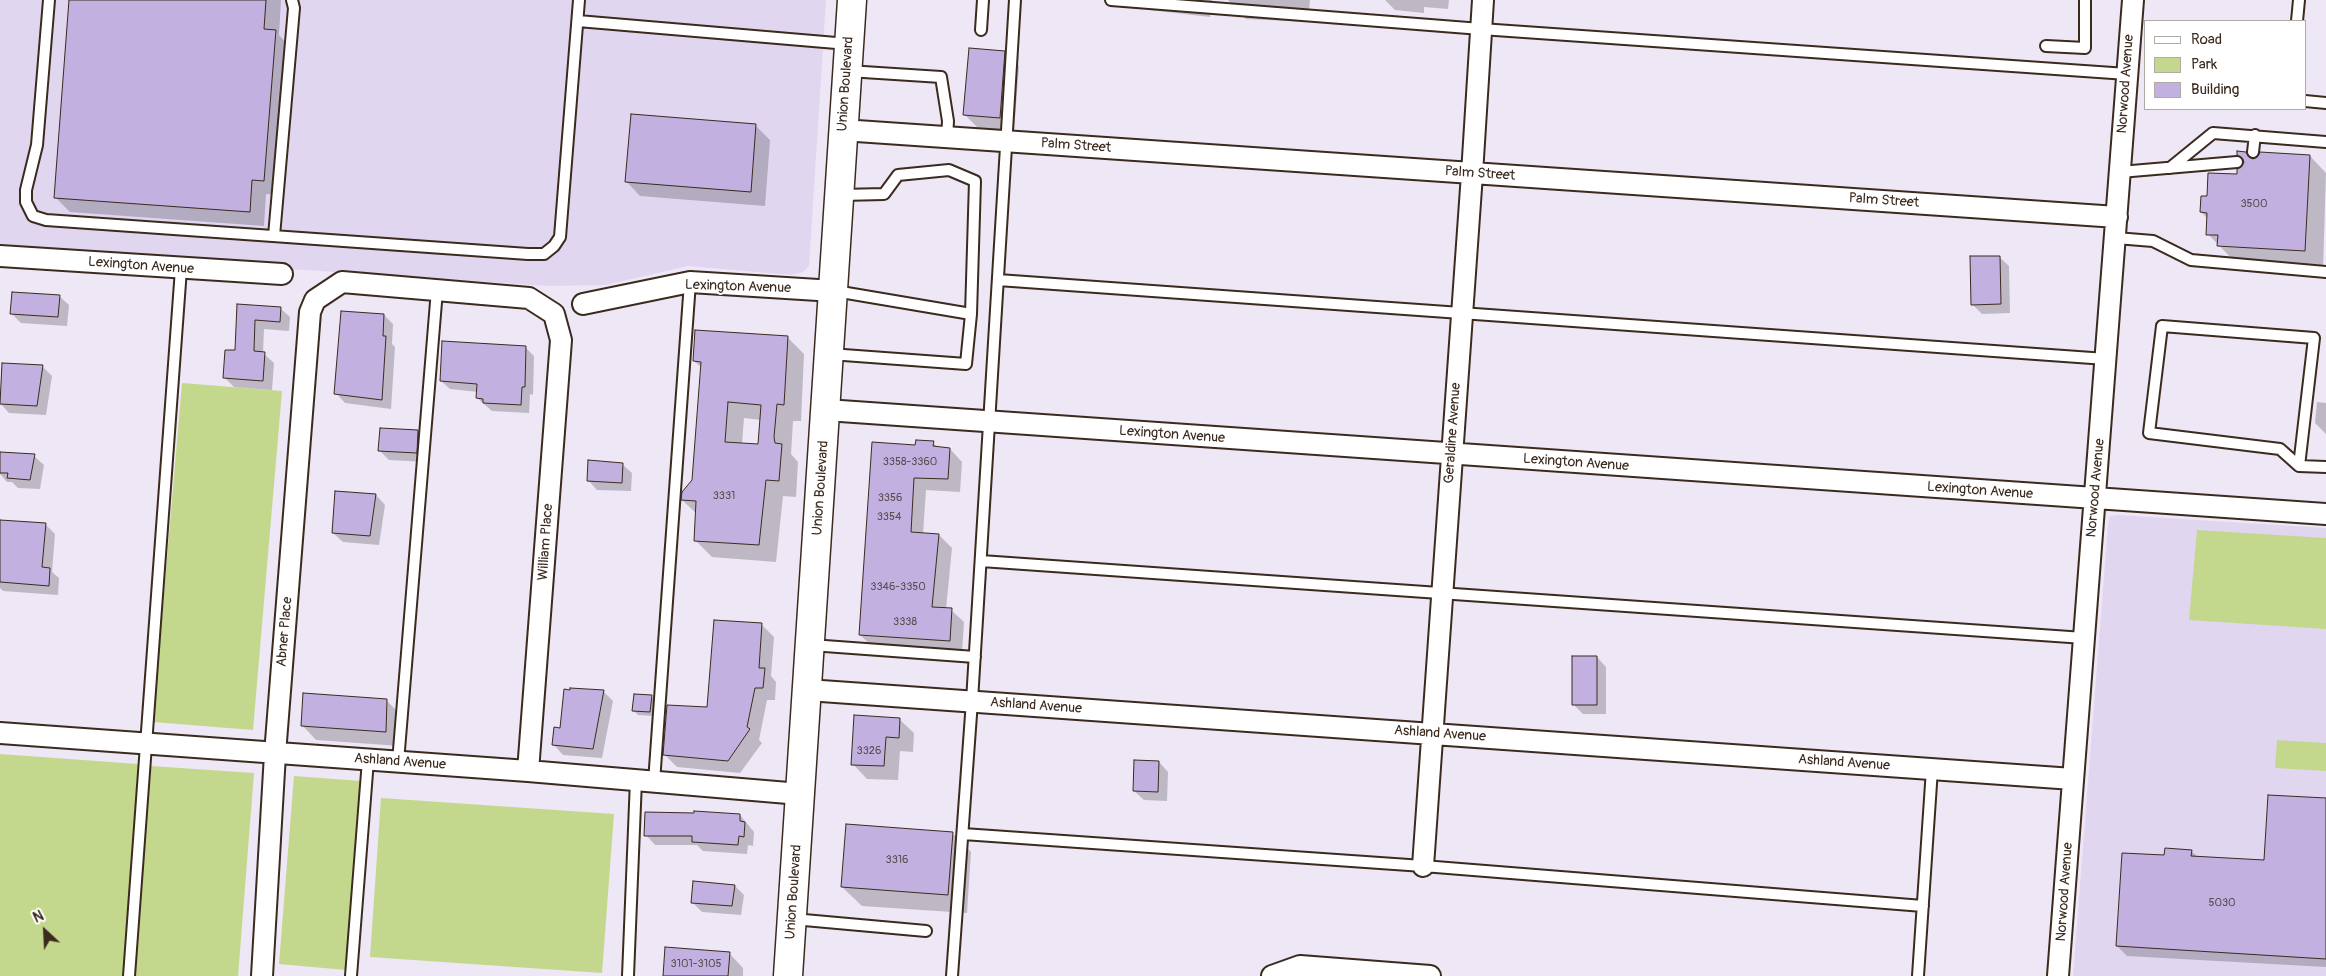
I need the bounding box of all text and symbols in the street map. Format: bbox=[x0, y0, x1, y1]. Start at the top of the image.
legend bbox=[2144, 20, 2306, 110]
text: Road bbox=[2191, 30, 2222, 49]
street label: Norwood Avenue bbox=[2114, 34, 2138, 134]
street label: Union Boulevard bbox=[834, 36, 858, 132]
text: Park bbox=[2191, 55, 2217, 74]
text: Building bbox=[2191, 80, 2239, 99]
street label: Palm Street bbox=[1040, 135, 1112, 157]
street label: Palm Street bbox=[1444, 163, 1516, 185]
street label: Palm Street bbox=[1848, 190, 1920, 212]
house number: 3500 bbox=[2240, 197, 2268, 211]
street label: Lexington Avenue bbox=[87, 254, 195, 278]
street label: Lexington Avenue bbox=[685, 277, 791, 297]
street label: Geraldine Avenue bbox=[1441, 382, 1465, 484]
street label: Lexington Avenue bbox=[1118, 423, 1226, 447]
street label: Norwood Avenue bbox=[2083, 438, 2109, 538]
street label: Union Boulevard bbox=[809, 440, 833, 536]
street label: Lexington Avenue bbox=[1522, 451, 1630, 475]
house number: 3358-3360 bbox=[883, 455, 937, 469]
street label: Lexington Avenue bbox=[1926, 479, 2034, 503]
house number: 3331 bbox=[713, 489, 735, 503]
house number: 3356 bbox=[878, 491, 902, 505]
street label: William Place bbox=[535, 503, 557, 581]
house number: 3354 bbox=[877, 510, 901, 524]
house number: 3346-3350 bbox=[870, 580, 926, 594]
street label: Abner Place bbox=[274, 596, 296, 668]
house number: 3338 bbox=[893, 615, 917, 629]
street label: Ashland Avenue bbox=[989, 694, 1083, 718]
street label: Ashland Avenue bbox=[1393, 722, 1487, 746]
house number: 3326 bbox=[857, 744, 881, 758]
street label: Ashland Avenue bbox=[353, 750, 447, 774]
street label: Ashland Avenue bbox=[1797, 751, 1891, 775]
street label: Norwood Avenue bbox=[2053, 842, 2077, 942]
street label: Union Boulevard bbox=[782, 844, 806, 940]
house number: 3316 bbox=[886, 853, 908, 867]
house number: 5030 bbox=[2208, 896, 2236, 910]
north arrow bbox=[20, 906, 70, 956]
text: N bbox=[31, 907, 46, 927]
house number: 3101-3105 bbox=[671, 957, 721, 971]

